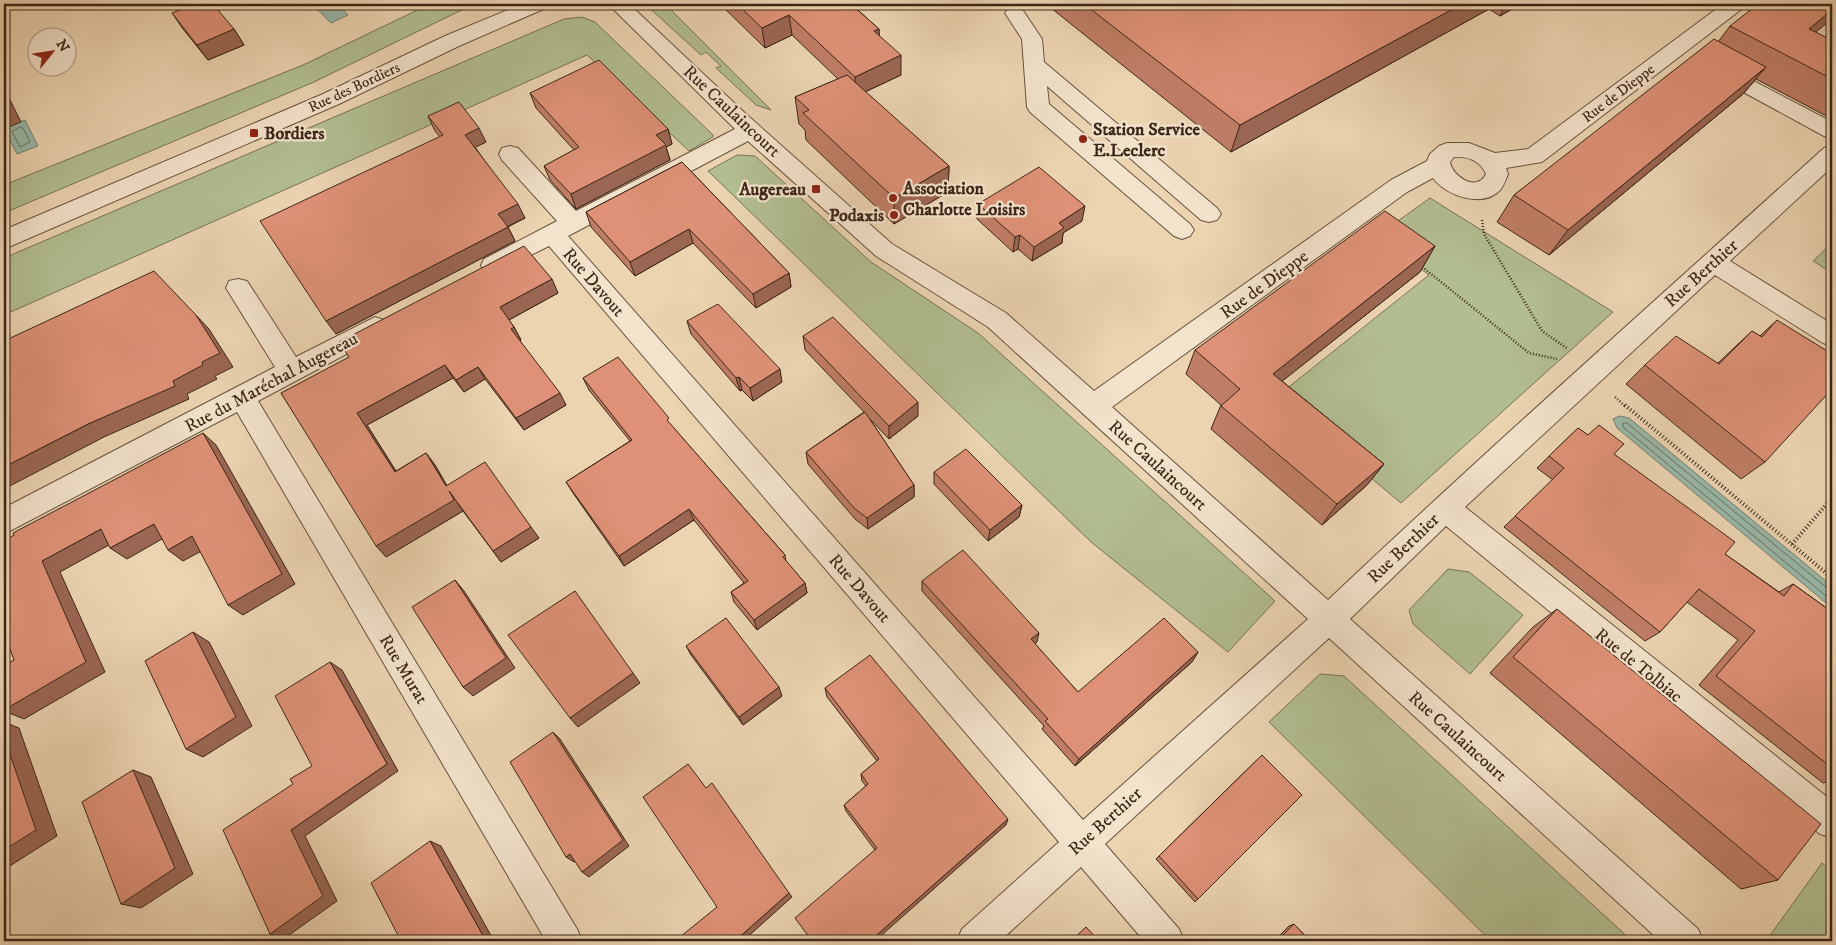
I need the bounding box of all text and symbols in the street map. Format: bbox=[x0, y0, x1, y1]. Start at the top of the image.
north arrow bbox=[28, 28, 78, 78]
text: N bbox=[52, 37, 73, 56]
street label: Rue des Bordiers bbox=[305, 58, 403, 117]
street label: Rue de Dieppe bbox=[1578, 60, 1658, 127]
street label: Rue Caulaincourt bbox=[678, 61, 785, 163]
place label: Station Service E.Leclerc bbox=[1093, 119, 1200, 162]
place label: Bordiers bbox=[264, 123, 325, 145]
marker: Bordiers bbox=[248, 127, 260, 139]
marker: Station Service E.Leclerc bbox=[1077, 133, 1089, 145]
place label: Association Charlotte Loisirs bbox=[902, 178, 1025, 221]
place label: Augereau bbox=[738, 179, 806, 201]
marker: Augereau bbox=[810, 183, 822, 195]
marker: Association Charlotte Loisirs bbox=[887, 192, 899, 204]
place label: Podaxis bbox=[829, 205, 884, 227]
marker: Podaxis bbox=[888, 209, 900, 221]
street label: Rue Berthier bbox=[1660, 235, 1743, 313]
street label: Rue Davout bbox=[557, 244, 629, 322]
street label: Rue de Dieppe bbox=[1216, 246, 1313, 324]
street label: Rue du Maréchal Augereau bbox=[181, 328, 362, 438]
street label: Rue Caulaincourt bbox=[1104, 416, 1211, 516]
street label: Rue Berthier bbox=[1363, 509, 1444, 588]
street label: Rue Davout bbox=[823, 550, 895, 628]
street label: Rue de Tolbiac bbox=[1590, 624, 1687, 708]
street label: Rue Murat bbox=[374, 631, 433, 708]
street label: Rue Caulaincourt bbox=[1404, 687, 1511, 787]
street label: Rue Berthier bbox=[1064, 783, 1147, 861]

